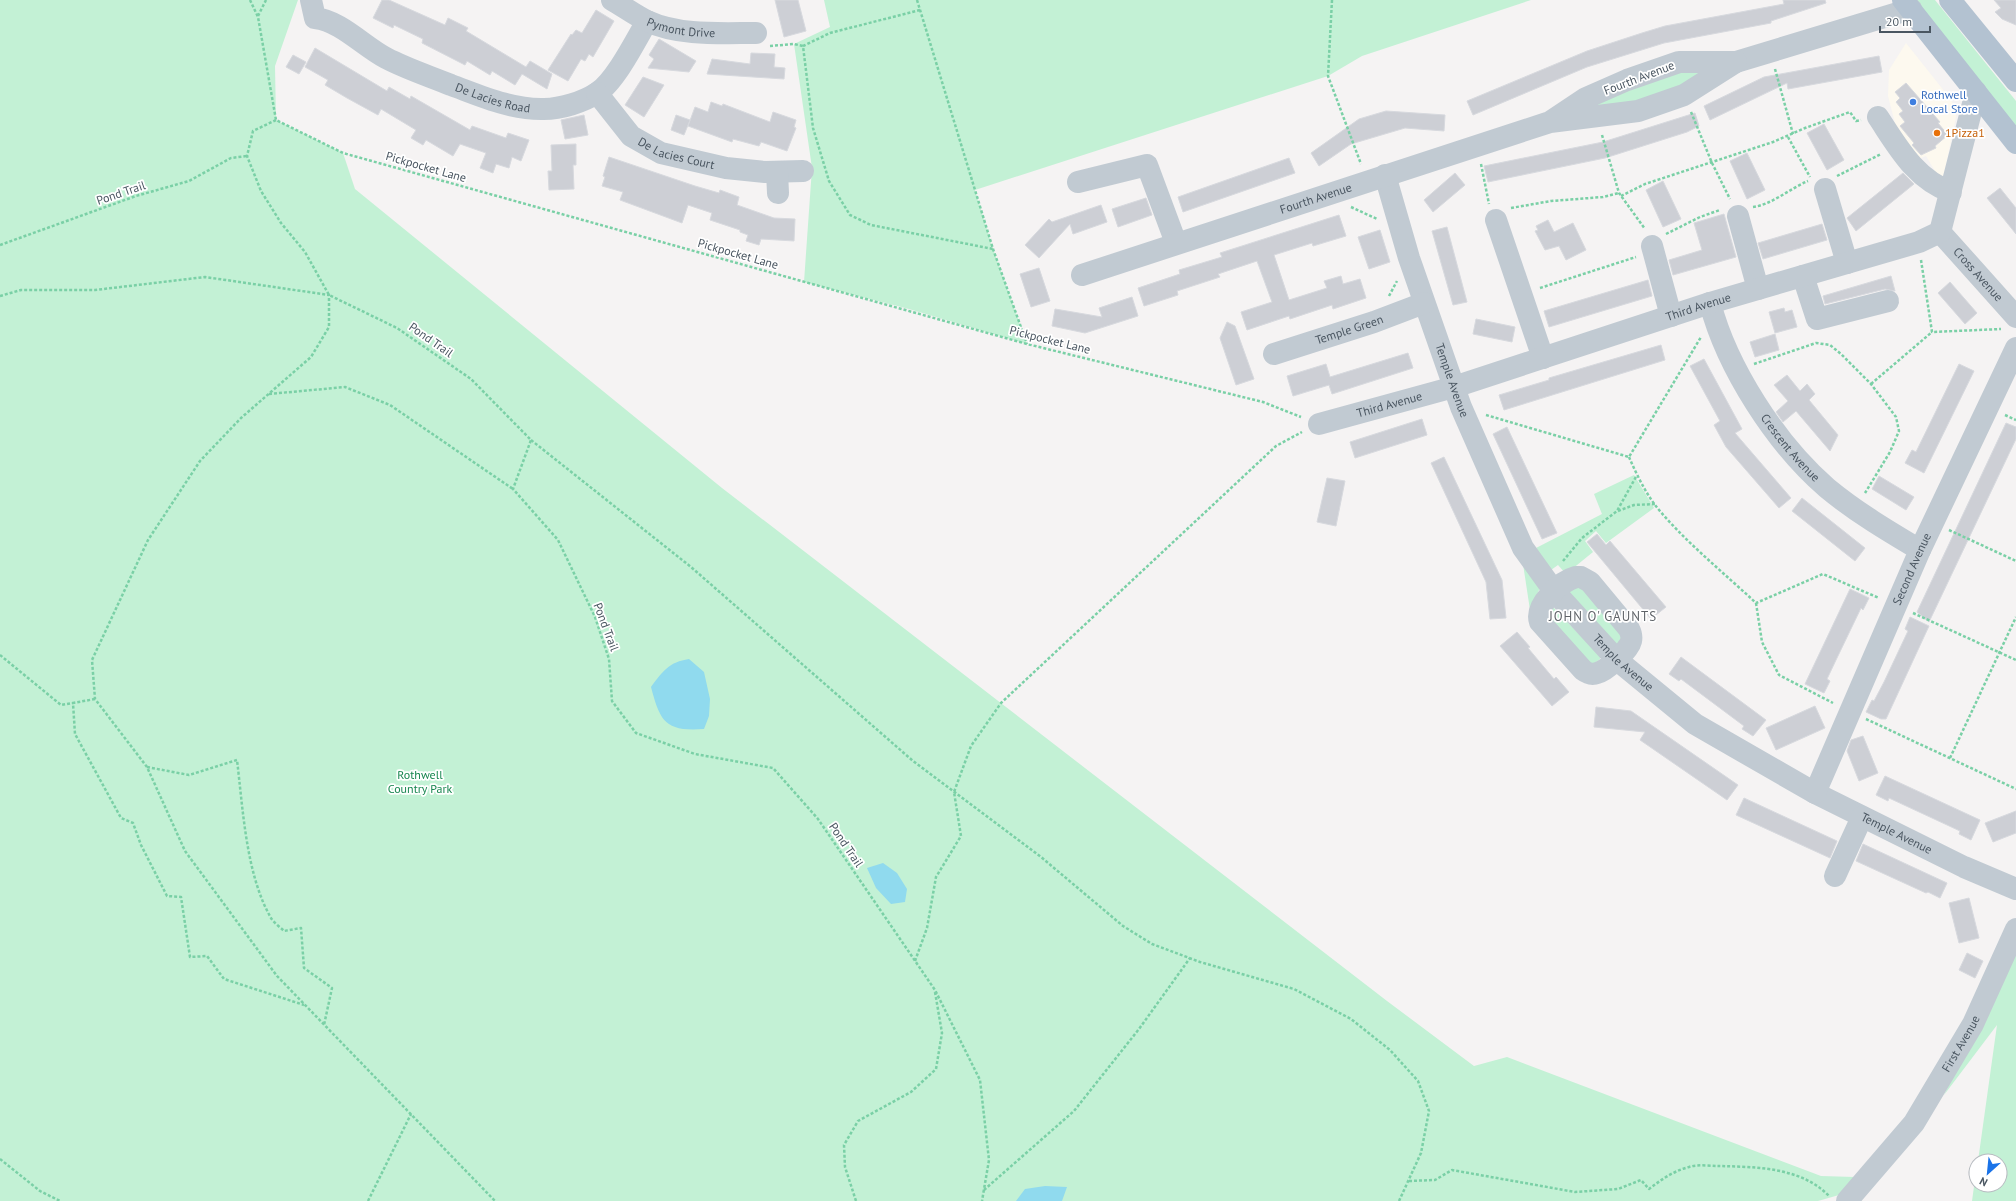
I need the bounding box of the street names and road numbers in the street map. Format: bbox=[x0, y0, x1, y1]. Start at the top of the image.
street label: Pymont Drive bbox=[645, 14, 715, 40]
street label: Fourth Avenue bbox=[1601, 57, 1676, 98]
street label: De Lacies Road bbox=[453, 79, 531, 116]
street label: De Lacies Court bbox=[636, 134, 716, 172]
street label: Pickpocket Lane bbox=[384, 148, 468, 185]
street label: Pond Trail bbox=[94, 177, 148, 208]
street label: Fourth Avenue bbox=[1278, 179, 1353, 217]
street label: Pickpocket Lane bbox=[696, 235, 780, 272]
street label: Cross Avenue bbox=[1950, 244, 2007, 304]
street label: Third Avenue bbox=[1664, 289, 1732, 324]
street label: Temple Green bbox=[1313, 311, 1385, 347]
street label: Pond Trail bbox=[406, 319, 457, 361]
street label: Pickpocket Lane bbox=[1008, 322, 1092, 357]
street label: Temple Avenue bbox=[1432, 341, 1473, 419]
street label: Third Avenue bbox=[1355, 388, 1424, 420]
street label: Crescent Avenue bbox=[1758, 411, 1823, 485]
street label: Second Avenue bbox=[1889, 530, 1934, 607]
street label: Pond Trail bbox=[590, 600, 623, 654]
street label: Temple Avenue bbox=[1590, 631, 1657, 694]
street label: Temple Avenue bbox=[1859, 809, 1935, 857]
street label: Pond Trail bbox=[826, 820, 867, 870]
street label: First Avenue bbox=[1938, 1013, 1983, 1074]

